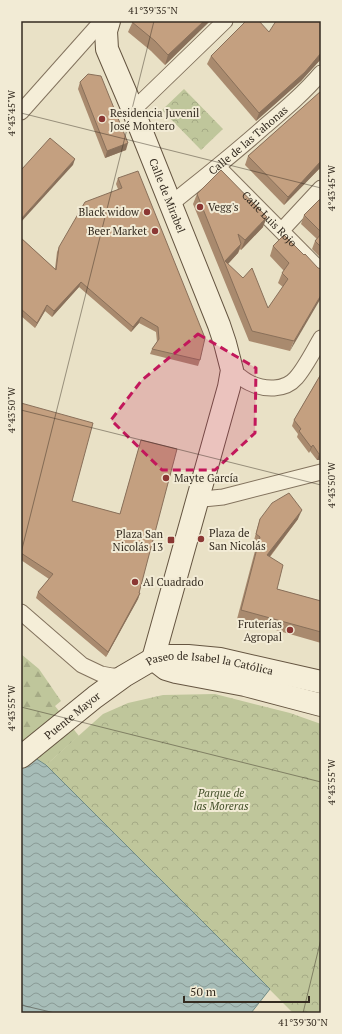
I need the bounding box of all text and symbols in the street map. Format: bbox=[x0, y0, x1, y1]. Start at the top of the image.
text: 41°39'35"N bbox=[128, 4, 178, 17]
text: 4°43'45"W bbox=[5, 89, 18, 136]
street label: Calle de las Tahonas bbox=[206, 102, 291, 178]
place label: Residencia Juvenil José Montero bbox=[110, 106, 199, 133]
marker: Residencia Juvenil José Montero bbox=[97, 114, 107, 124]
street label: Calle de Mirabel bbox=[146, 156, 188, 235]
text: 4°43'45"W bbox=[325, 164, 338, 211]
street label: Calle Luis Rojo bbox=[239, 188, 300, 250]
place label: Vegg's bbox=[208, 200, 239, 214]
marker: Vegg's bbox=[195, 202, 205, 212]
place label: Black widow bbox=[79, 205, 140, 219]
marker: Black widow bbox=[142, 207, 152, 217]
place label: Beer Market bbox=[88, 224, 147, 238]
marker: Beer Market bbox=[150, 226, 160, 236]
text: 4°43'50"W bbox=[5, 386, 18, 433]
text: 4°43'50"W bbox=[325, 461, 338, 508]
place label: Mayte García bbox=[174, 471, 239, 485]
marker: Mayte García bbox=[161, 473, 171, 483]
place label: Plaza de San Nicolás bbox=[209, 526, 266, 553]
place label: Plaza San Nicolás 13 bbox=[113, 527, 163, 554]
marker: Plaza de San Nicolás bbox=[196, 534, 206, 544]
marker: Plaza San Nicolás 13 bbox=[166, 535, 176, 545]
place label: Al Cuadrado bbox=[143, 575, 204, 589]
marker: Al Cuadrado bbox=[130, 577, 140, 587]
place label: Fruterías Agropal bbox=[238, 617, 282, 644]
marker: Fruterías Agropal bbox=[285, 625, 295, 635]
street label: Paseo de Isabel la Católica bbox=[143, 649, 275, 678]
text: 4°43'55"W bbox=[5, 684, 18, 731]
street label: Puente Mayor bbox=[41, 688, 104, 742]
text: 4°43'55"W bbox=[325, 758, 338, 805]
park label: Parque de las Moreras bbox=[193, 786, 249, 813]
scale bar bbox=[184, 978, 309, 1004]
text: 50 m bbox=[190, 984, 217, 999]
text: 41°39'30"N bbox=[278, 1016, 328, 1029]

